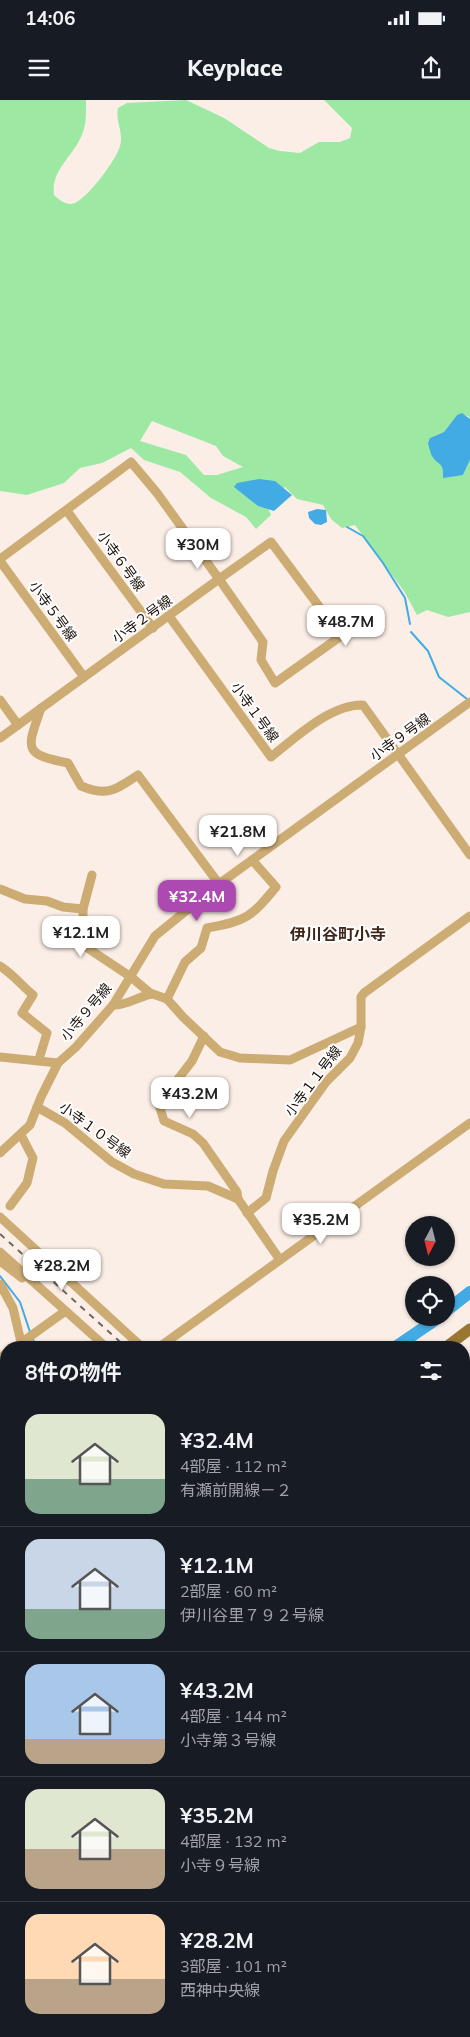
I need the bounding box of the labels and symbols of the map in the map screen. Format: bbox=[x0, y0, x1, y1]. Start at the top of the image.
street label: 小寺６号線 bbox=[93, 527, 149, 595]
pin: ¥30M bbox=[168, 528, 228, 570]
street label: 小寺５号線 bbox=[25, 577, 81, 645]
street label: 小寺２号線 bbox=[108, 591, 176, 647]
pin: ¥48.7M bbox=[305, 604, 387, 647]
street label: 小寺１号線 bbox=[227, 678, 283, 746]
street label: 小寺９号線 bbox=[366, 709, 434, 765]
pin: ¥21.8M bbox=[197, 814, 279, 857]
pin: ¥32.4M bbox=[156, 880, 238, 922]
pin: ¥12.1M bbox=[40, 916, 122, 958]
district label: 伊川谷町小寺 bbox=[289, 924, 386, 944]
street label: 小寺９号線 bbox=[57, 979, 115, 1045]
street label: 小寺１１号線 bbox=[281, 1042, 345, 1120]
pin: ¥43.2M bbox=[149, 1076, 231, 1119]
street label: 小寺１０号線 bbox=[56, 1098, 134, 1162]
pin: ¥35.2M bbox=[280, 1202, 362, 1245]
north arrow bbox=[405, 1216, 455, 1266]
pin: ¥28.2M bbox=[21, 1248, 103, 1291]

